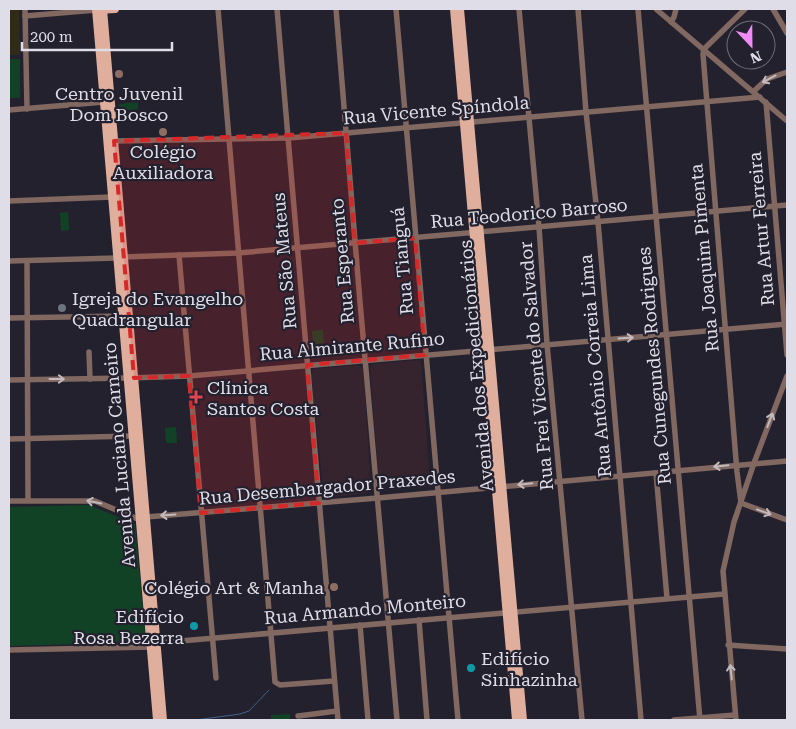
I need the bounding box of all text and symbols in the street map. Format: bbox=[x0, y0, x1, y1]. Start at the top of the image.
scale bar bbox=[22, 20, 172, 52]
north arrow bbox=[726, 20, 776, 70]
text: 200 m bbox=[30, 28, 73, 46]
text: N bbox=[748, 48, 764, 67]
marker: Centro Juvenil Dom Bosco bbox=[113, 68, 125, 80]
one-way arrow bbox=[762, 75, 777, 84]
place label: Centro Juvenil Dom Bosco bbox=[55, 83, 183, 125]
street label: Rua Vicente Spíndola bbox=[342, 91, 530, 129]
marker: Colégio Auxiliadora bbox=[157, 126, 169, 138]
place label: Colégio Auxiliadora bbox=[113, 141, 213, 183]
street label: Rua Artur Ferreira bbox=[744, 151, 778, 307]
street label: Rua Joaquim Pimenta bbox=[685, 163, 723, 353]
street label: Rua São Mateus bbox=[268, 192, 300, 330]
street label: Rua Teodorico Barroso bbox=[430, 194, 628, 232]
street label: Rua Esperanto bbox=[326, 197, 358, 325]
street label: Rua Tianguá bbox=[387, 206, 417, 316]
street label: Avenida dos Expedicionários bbox=[455, 239, 497, 493]
street label: Rua Frei Vicente do Salvador bbox=[515, 241, 557, 491]
street label: Rua Cunegundes Rodrigues bbox=[633, 246, 675, 486]
street label: Rua Antônio Correia Lima bbox=[575, 253, 615, 479]
place label: Igreja do Evangelho Quadrangular bbox=[72, 288, 243, 330]
marker: Igreja do Evangelho Quadrangular bbox=[56, 302, 68, 314]
street label: Rua Almirante Rufino bbox=[258, 327, 446, 365]
one-way arrow bbox=[618, 333, 634, 343]
street label: Avenida Luciano Carneiro bbox=[99, 342, 139, 568]
one-way arrow bbox=[49, 374, 65, 384]
place label: Clínica Santos Costa bbox=[207, 377, 320, 419]
marker: Clínica Santos Costa bbox=[189, 390, 203, 404]
one-way arrow bbox=[767, 412, 776, 427]
one-way arrow bbox=[714, 461, 730, 471]
street label: Rua Desembargador Praxedes bbox=[198, 465, 456, 509]
one-way arrow bbox=[517, 479, 533, 489]
one-way arrow bbox=[87, 496, 103, 506]
one-way arrow bbox=[756, 508, 771, 517]
one-way arrow bbox=[160, 511, 176, 520]
place label: Colégio Art & Manha bbox=[144, 577, 324, 598]
marker: Colégio Art & Manha bbox=[328, 581, 340, 593]
street label: Rua Armando Monteiro bbox=[263, 590, 467, 628]
place label: Edifício Rosa Bezerra bbox=[73, 606, 184, 648]
marker: Edifício Rosa Bezerra bbox=[188, 620, 200, 632]
place label: Edifício Sinhazinha bbox=[481, 648, 578, 690]
marker: Edifício Sinhazinha bbox=[465, 662, 477, 674]
one-way arrow bbox=[726, 664, 736, 680]

